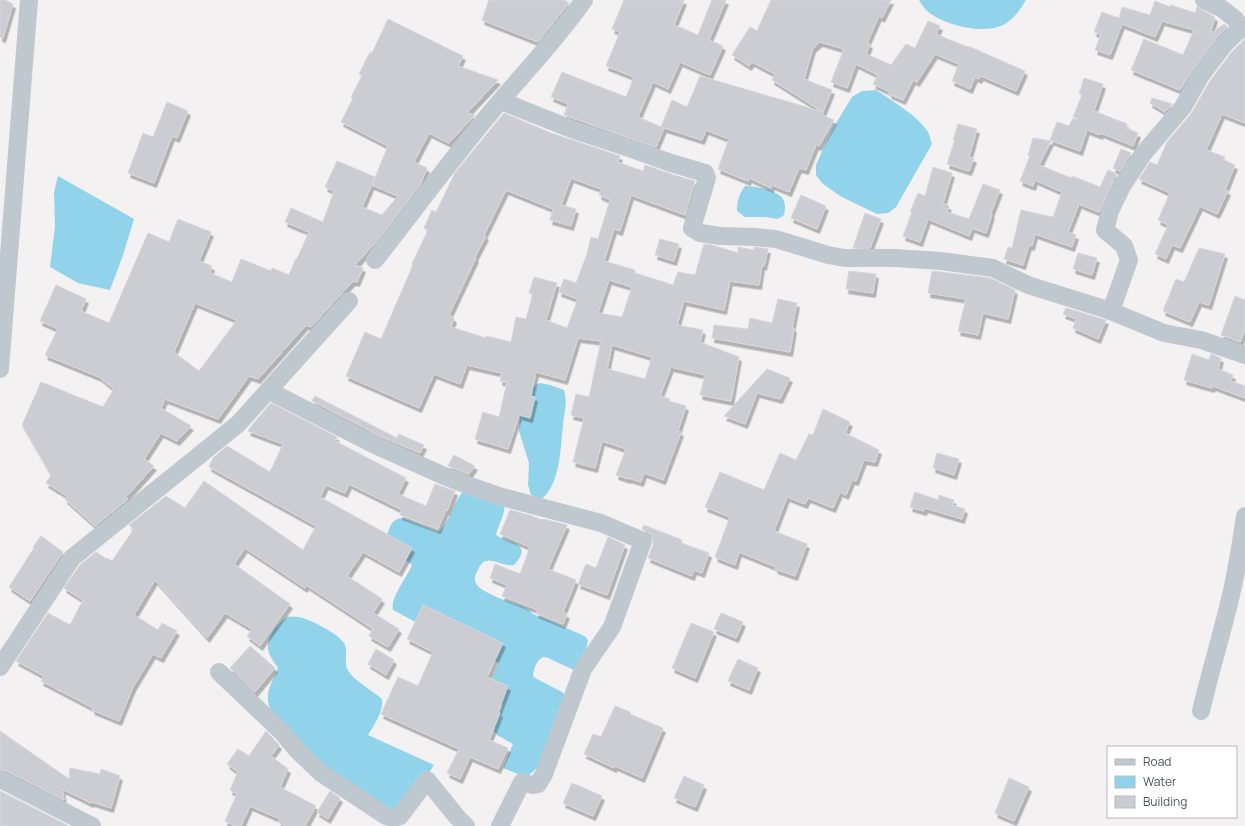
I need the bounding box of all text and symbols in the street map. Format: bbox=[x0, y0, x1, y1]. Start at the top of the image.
legend bbox=[1107, 746, 1237, 818]
text: Road bbox=[1143, 753, 1171, 770]
text: Water bbox=[1143, 773, 1177, 790]
text: Building bbox=[1143, 793, 1187, 810]

